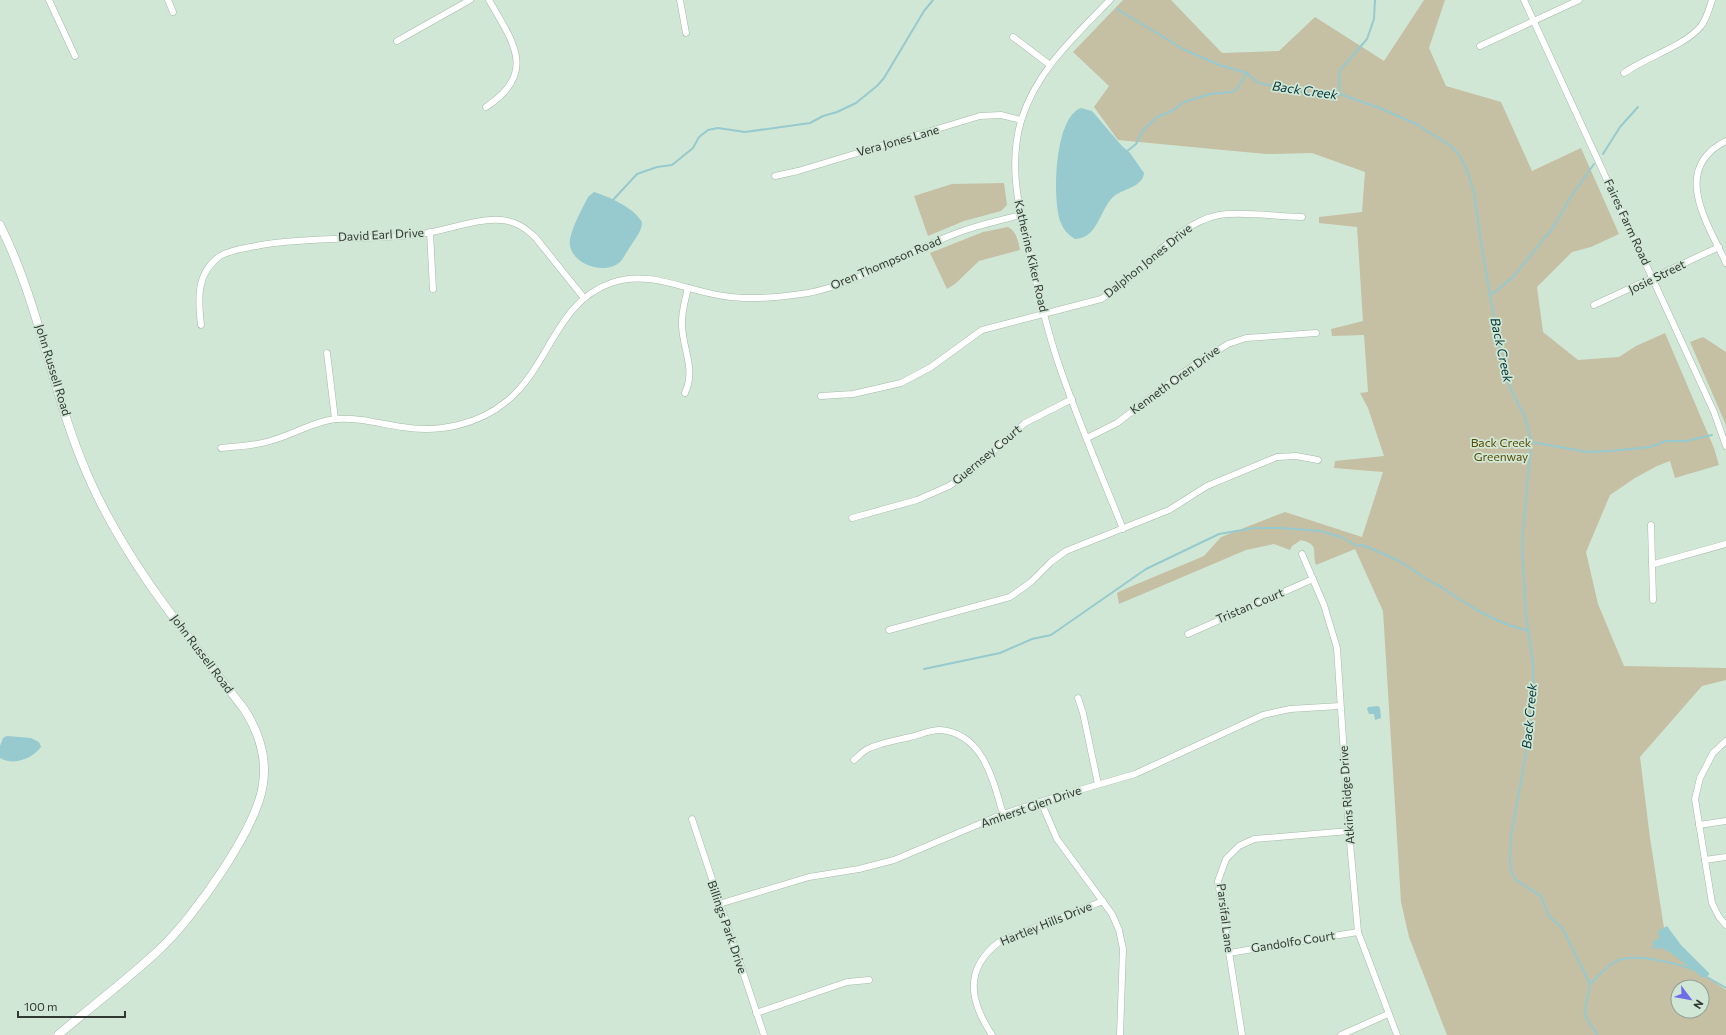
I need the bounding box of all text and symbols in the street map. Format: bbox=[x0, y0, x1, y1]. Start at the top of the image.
water label: Back Creek bbox=[1271, 77, 1340, 103]
street label: Vera Jones Lane bbox=[855, 122, 941, 159]
street label: Faires Farm Road bbox=[1602, 176, 1654, 267]
street label: Katherine Kiker Road bbox=[1012, 198, 1052, 313]
street label: Dalphon Jones Drive bbox=[1101, 220, 1195, 301]
street label: David Earl Drive bbox=[338, 225, 424, 243]
street label: Oren Thompson Road bbox=[828, 232, 943, 292]
street label: Josie Street bbox=[1626, 256, 1688, 297]
water label: Back Creek bbox=[1487, 316, 1517, 385]
street label: John Russell Road bbox=[32, 322, 75, 418]
street label: Kenneth Oren Drive bbox=[1127, 342, 1222, 416]
street label: Guernsey Court bbox=[949, 421, 1024, 487]
park label: Back Creek Greenway bbox=[1471, 435, 1532, 463]
street label: Tristan Court bbox=[1214, 585, 1286, 626]
street label: John Russell Road bbox=[168, 611, 237, 696]
water label: Back Creek bbox=[1518, 682, 1540, 749]
street label: Atkins Ridge Drive bbox=[1336, 745, 1356, 845]
street label: Amherst Glen Drive bbox=[979, 782, 1083, 830]
street label: Billings Park Drive bbox=[705, 878, 750, 975]
street label: Parsifal Lane bbox=[1215, 883, 1237, 953]
street label: Hartley Hills Drive bbox=[998, 898, 1094, 948]
street label: Gandolfo Court bbox=[1250, 927, 1336, 955]
north arrow bbox=[1670, 979, 1710, 1019]
scale bar bbox=[18, 993, 125, 1019]
text: N bbox=[1691, 998, 1707, 1012]
text: 100 m bbox=[24, 999, 58, 1013]

